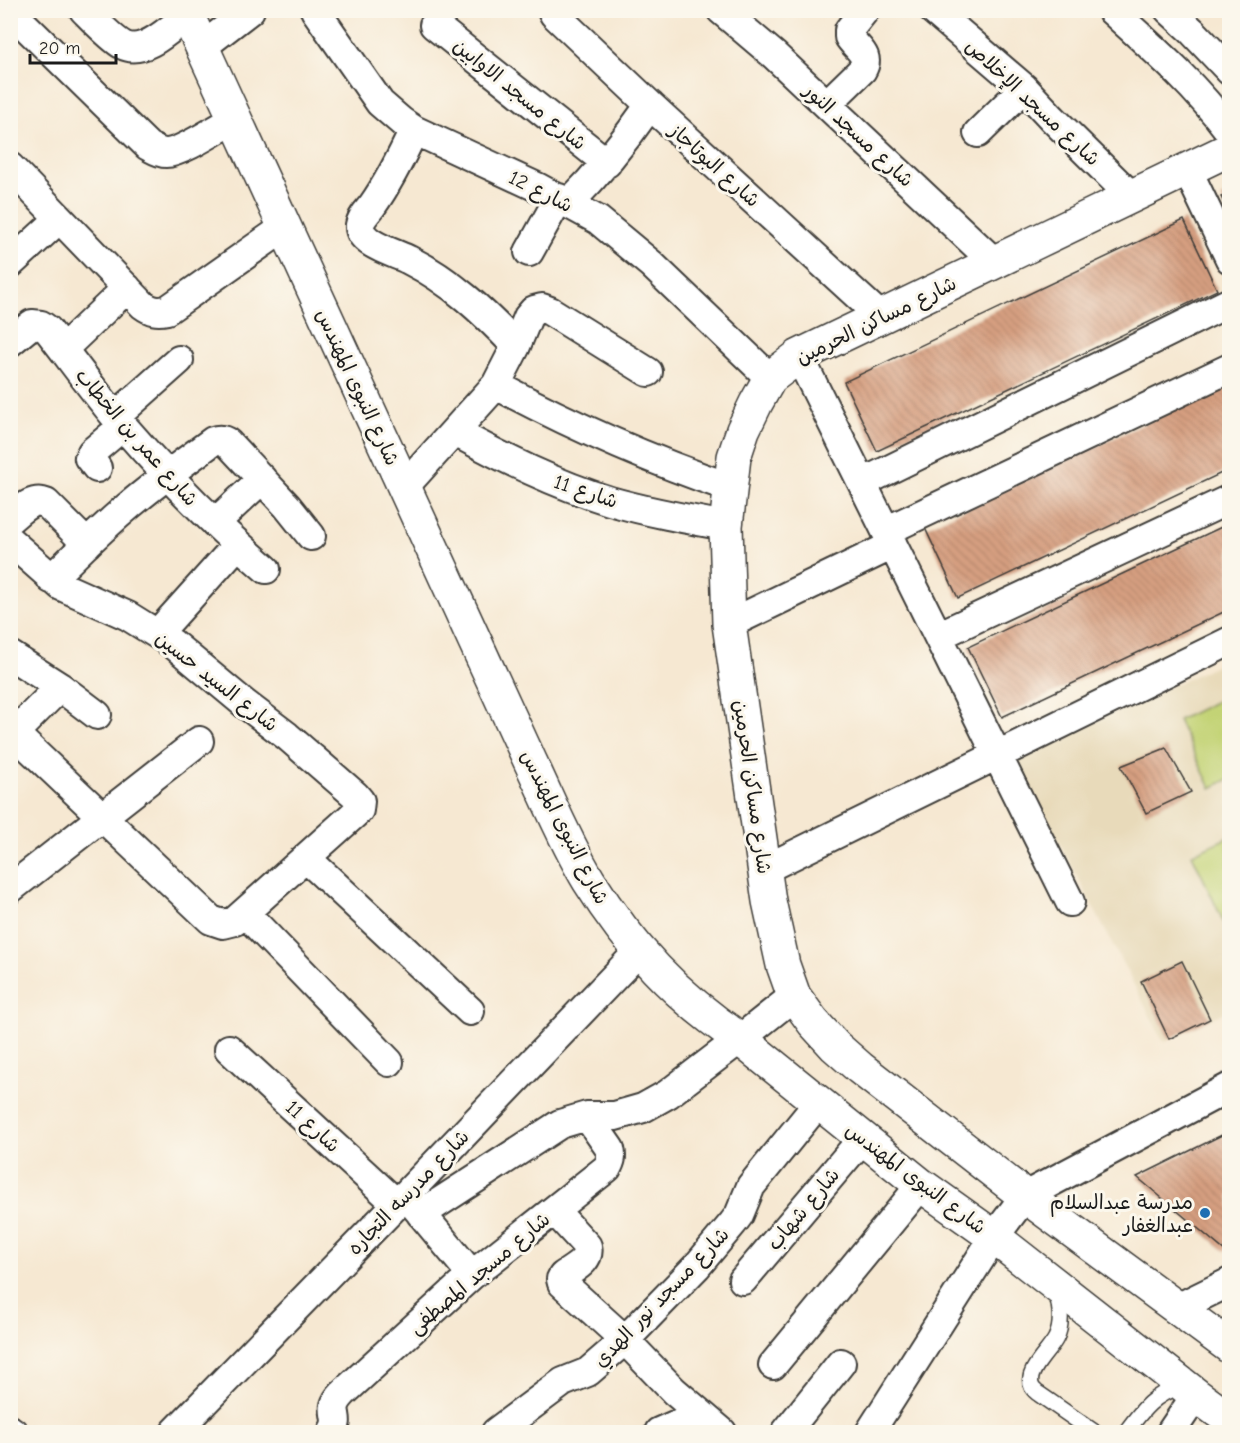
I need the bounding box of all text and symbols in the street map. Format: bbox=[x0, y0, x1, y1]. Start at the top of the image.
scale bar bbox=[30, 27, 116, 65]
street label: شارع مسجد الاوابين bbox=[447, 34, 591, 157]
street label: شارع مسجد الإخلاص bbox=[959, 34, 1104, 172]
text: 20 m bbox=[39, 38, 80, 59]
street label: شارع مسجد النور bbox=[796, 78, 918, 193]
street label: شارع البوتاجاز bbox=[662, 118, 765, 213]
street label: شارع 12 bbox=[504, 166, 576, 219]
street label: شارع مساكن الحرمين bbox=[792, 272, 961, 371]
street label: شارع النبوى المهندس bbox=[309, 305, 404, 470]
street label: شارع عمر بن الخطاب bbox=[69, 364, 202, 512]
street label: شارع 11 bbox=[550, 470, 621, 515]
street label: شارع السيد حسين bbox=[150, 626, 283, 738]
street label: شارع مساكن الحرمين bbox=[727, 699, 776, 876]
street label: شارع النبوى المهندس bbox=[514, 746, 613, 909]
street label: شارع 11 bbox=[279, 1096, 345, 1159]
street label: شارع النبوى المهندس bbox=[840, 1118, 991, 1240]
street label: شارع مدرسه التجاره bbox=[343, 1125, 475, 1261]
street label: شارع شهاب bbox=[762, 1164, 846, 1256]
place label: مدرسة عبدالسلام عبدالغفار bbox=[1050, 1191, 1193, 1237]
marker: مدرسة عبدالسلام عبدالغفار bbox=[1198, 1206, 1212, 1220]
street label: شارع مسجد المصطفى bbox=[404, 1208, 556, 1341]
street label: شارع مسجد نور الهدي bbox=[589, 1223, 736, 1374]

